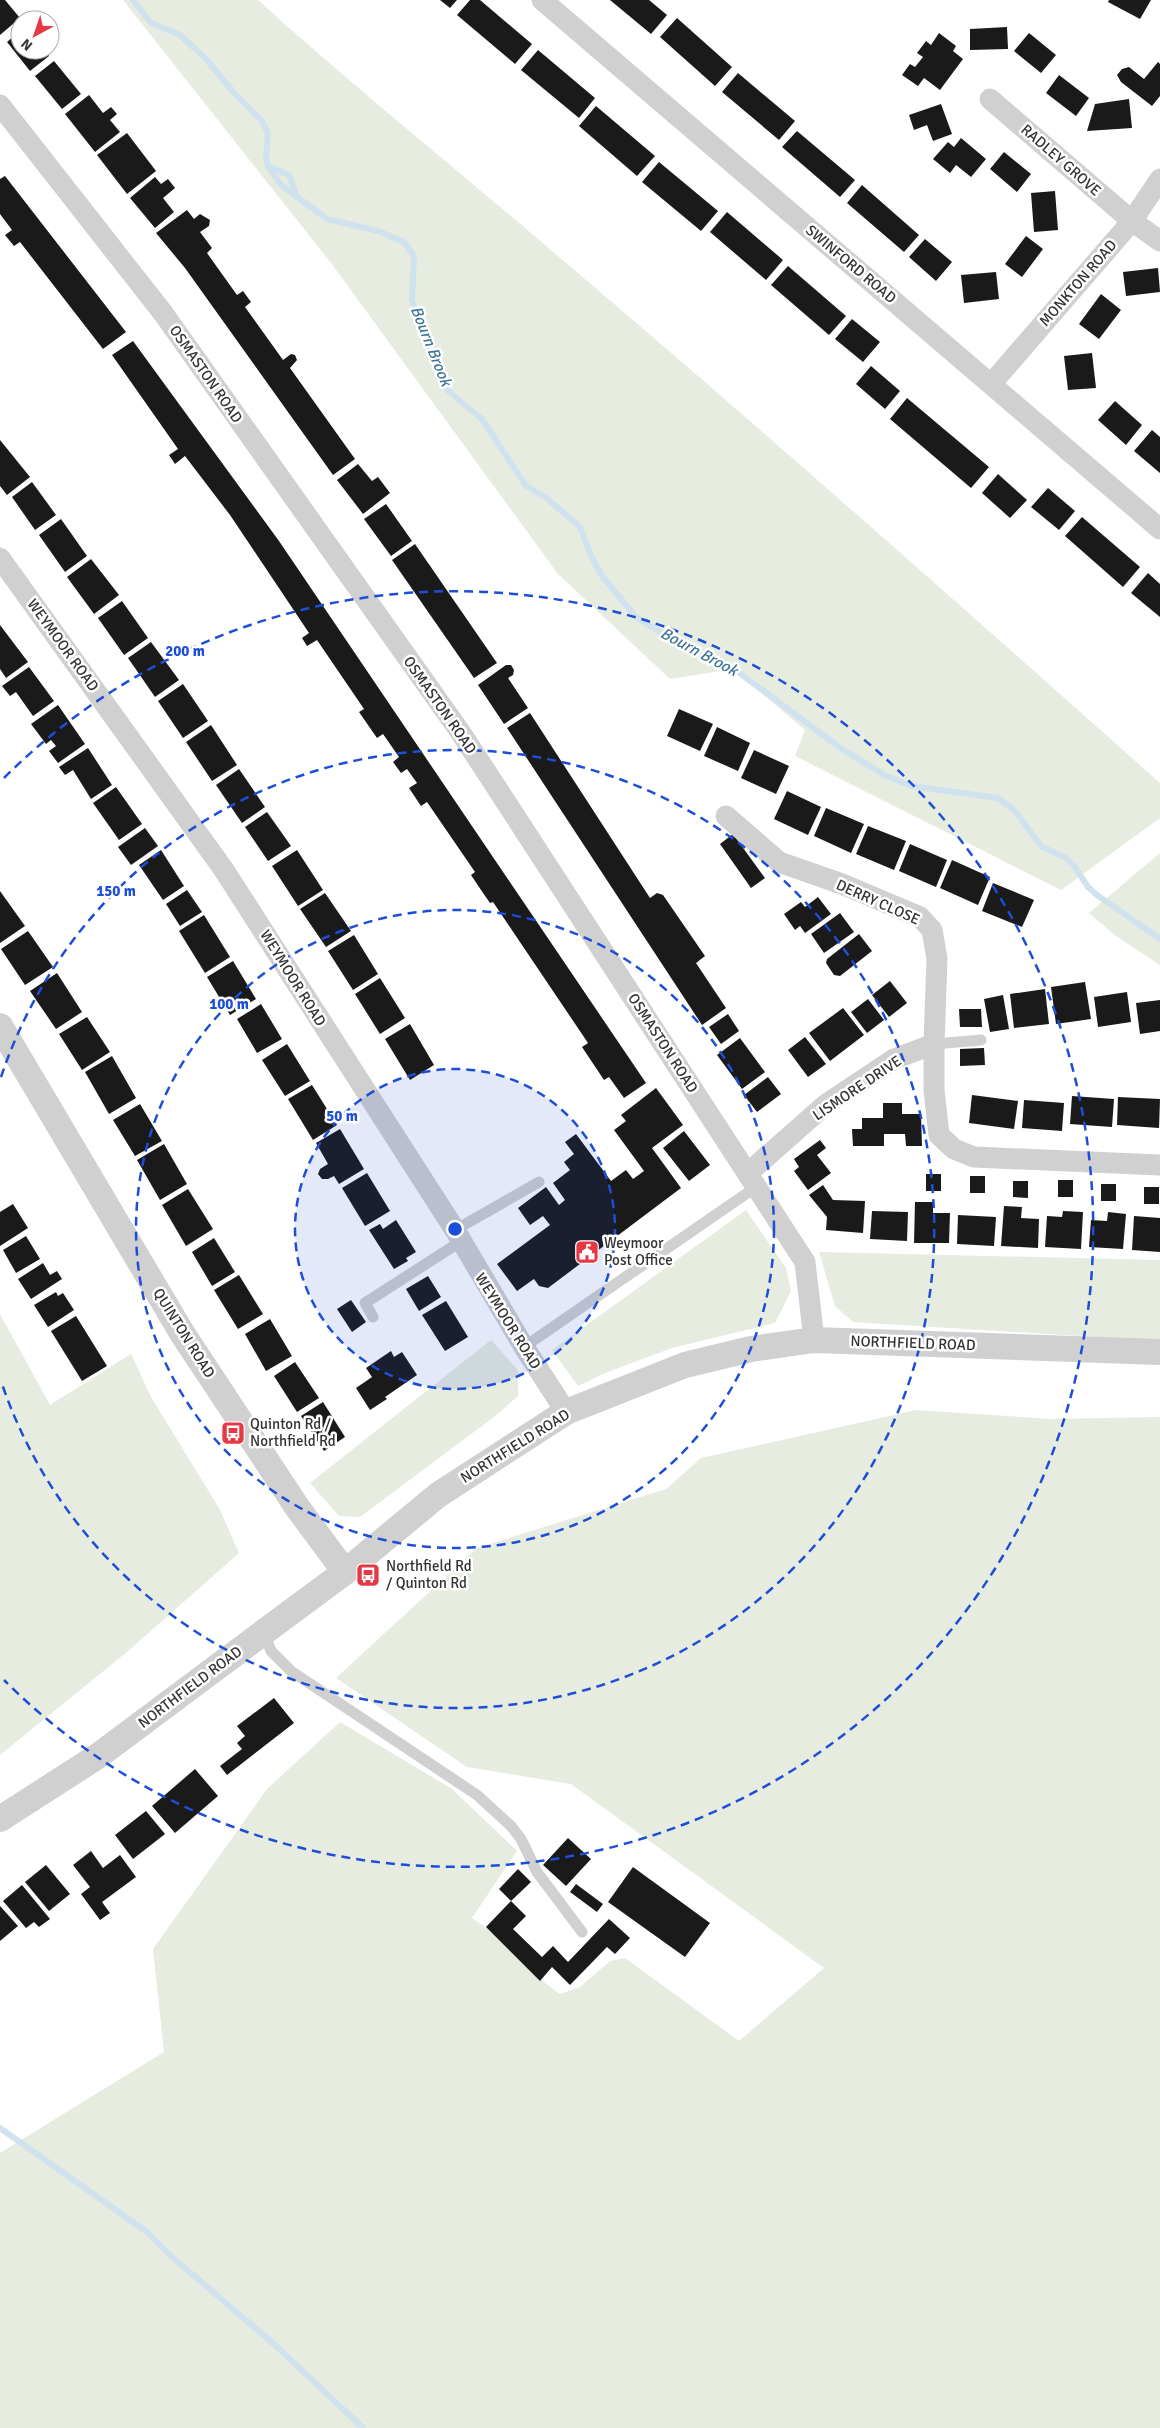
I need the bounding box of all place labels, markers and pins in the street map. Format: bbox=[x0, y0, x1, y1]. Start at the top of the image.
centre of rings bbox=[446, 1220, 464, 1238]
place label: Weymoor Post Office bbox=[604, 1234, 673, 1269]
public building icon: Weymoor Post Office bbox=[574, 1239, 600, 1265]
place label: Quinton Rd / Northfield Rd bbox=[250, 1415, 336, 1450]
bus stop icon: Quinton Rd / Northfield Rd bbox=[220, 1420, 246, 1446]
place label: Northfield Rd / Quinton Rd bbox=[386, 1557, 472, 1592]
bus stop icon: Northfield Rd / Quinton Rd bbox=[355, 1562, 381, 1588]

